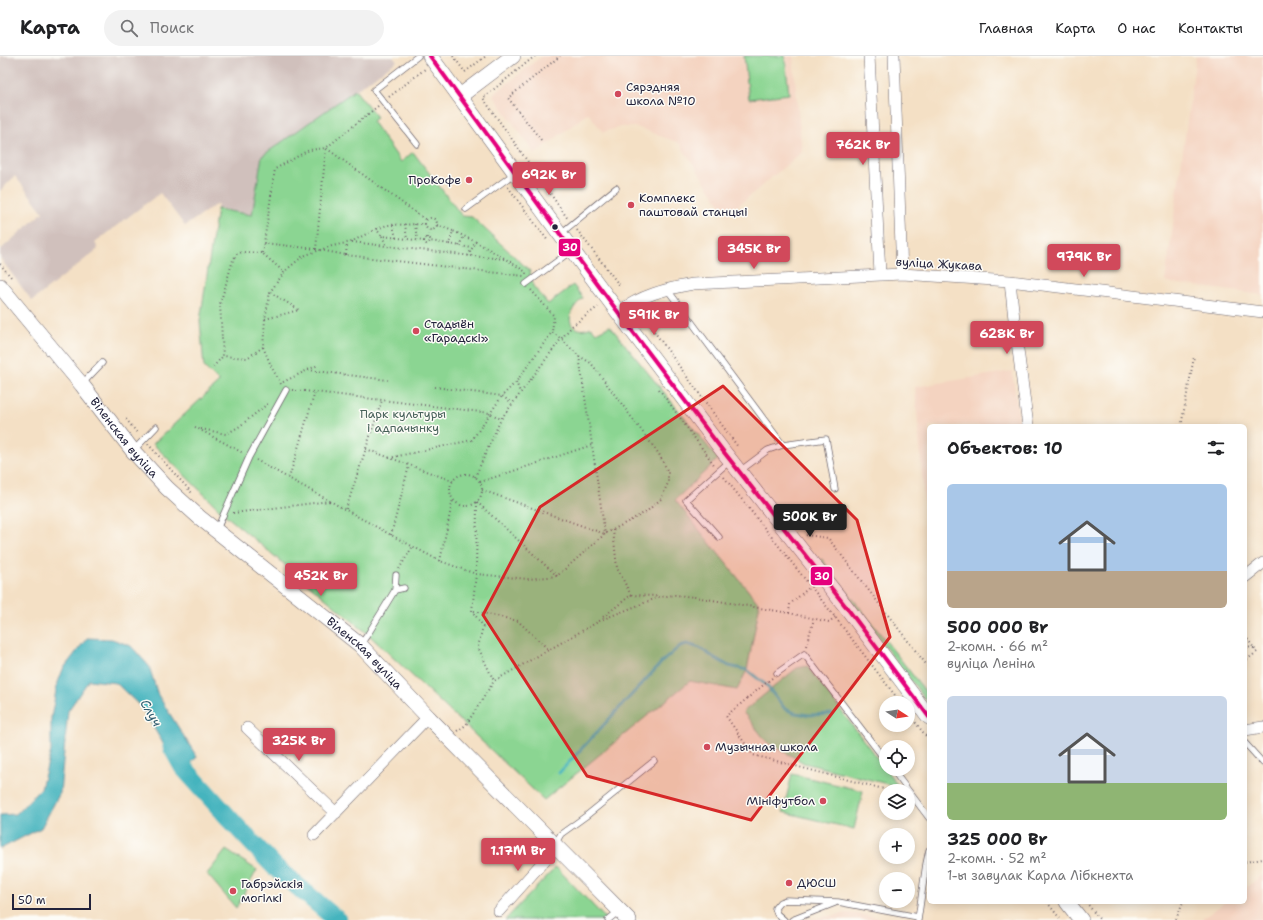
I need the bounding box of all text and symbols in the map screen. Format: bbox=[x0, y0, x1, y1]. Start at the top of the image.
search box bbox=[104, 10, 384, 46]
text: Карта bbox=[20, 15, 80, 40]
icon: search bbox=[118, 17, 140, 39]
text: Поиск bbox=[150, 18, 194, 38]
text: Главная bbox=[979, 19, 1033, 37]
text: Карта bbox=[1055, 19, 1095, 37]
text: О нас bbox=[1117, 19, 1156, 37]
text: Контакты bbox=[1178, 19, 1243, 37]
place label: Сярэдняя школа №10 bbox=[626, 79, 696, 109]
marker: Сярэдняя школа №10 bbox=[613, 89, 623, 99]
pin: 762K Br bbox=[826, 132, 900, 166]
text: 762K Br bbox=[835, 136, 891, 153]
pin: 692K Br bbox=[512, 162, 586, 196]
text: 692K Br bbox=[522, 166, 576, 183]
place label: ПроКофе bbox=[408, 172, 461, 188]
marker: ПроКофе bbox=[464, 175, 474, 185]
place label: Комплекс паштовай станцыі bbox=[639, 190, 748, 220]
marker: Комплекс паштовай станцыі bbox=[626, 200, 636, 210]
unlabelled marker bbox=[550, 222, 560, 232]
pin: 345K Br bbox=[717, 236, 791, 270]
line badge: 30 bbox=[558, 238, 581, 257]
text: 30 bbox=[562, 240, 578, 255]
text: 345K Br bbox=[727, 240, 781, 257]
pin: 979K Br bbox=[1047, 244, 1121, 278]
text: 979K Br bbox=[1056, 248, 1112, 265]
street label: вуліца Жукава bbox=[895, 254, 983, 274]
pin: 591K Br bbox=[617, 302, 691, 336]
text: 591K Br bbox=[629, 306, 679, 323]
place label: Стадыён «Гарадскі» bbox=[424, 316, 489, 346]
pin: 628K Br bbox=[970, 321, 1044, 355]
text: 628K Br bbox=[979, 325, 1035, 342]
marker: Стадыён «Гарадскі» bbox=[411, 326, 421, 336]
street label: Віленская вуліца bbox=[87, 394, 162, 482]
park label: Парк культуры і адпачынку bbox=[360, 406, 446, 436]
text: Объектов: 10 bbox=[947, 437, 1063, 459]
icon: filters bbox=[1205, 437, 1227, 459]
pin: 500K Br bbox=[773, 504, 847, 538]
text: 500K Br bbox=[783, 508, 837, 525]
icon: home bbox=[1051, 510, 1123, 582]
pin: 452K Br bbox=[284, 563, 358, 597]
line badge: 30 bbox=[810, 566, 833, 586]
text: 452K Br bbox=[294, 567, 348, 584]
text: 30 bbox=[814, 569, 830, 584]
street label: Віленская вуліца bbox=[323, 613, 406, 693]
text: 500 000 Br bbox=[947, 616, 1048, 638]
text: 2-комн. · 66 m² bbox=[947, 638, 1048, 655]
text: вуліца Леніна bbox=[947, 655, 1035, 672]
water label: Случ bbox=[136, 696, 166, 730]
north arrow bbox=[879, 696, 915, 732]
map controls bbox=[879, 696, 915, 908]
icon: home bbox=[1051, 722, 1123, 794]
pin: 325K Br bbox=[262, 728, 336, 762]
text: 325K Br bbox=[272, 732, 326, 749]
place label: Музычная школа bbox=[715, 739, 818, 755]
button: locate bbox=[879, 740, 915, 776]
marker: Музычная школа bbox=[702, 742, 712, 752]
button: layers bbox=[879, 784, 915, 820]
place label: Мініфутбол bbox=[746, 793, 815, 809]
marker: Мініфутбол bbox=[818, 796, 828, 806]
button: + bbox=[879, 828, 915, 864]
text: 325 000 Br bbox=[947, 828, 1048, 850]
pin: 1.17M Br bbox=[477, 838, 559, 872]
text: 1.17M Br bbox=[490, 842, 546, 859]
text: 2-комн. · 52 m² bbox=[947, 850, 1046, 867]
text: 1-ы завулак Карла Лібкнехта bbox=[947, 867, 1133, 884]
button: − bbox=[879, 872, 915, 908]
place label: ДЮСШ bbox=[797, 875, 836, 891]
place label: Габрэйскія могілкі bbox=[241, 876, 303, 906]
marker: ДЮСШ bbox=[784, 878, 794, 888]
marker: Габрэйскія могілкі bbox=[228, 886, 238, 896]
scale bar bbox=[12, 892, 91, 911]
text: 50 m bbox=[18, 893, 46, 908]

